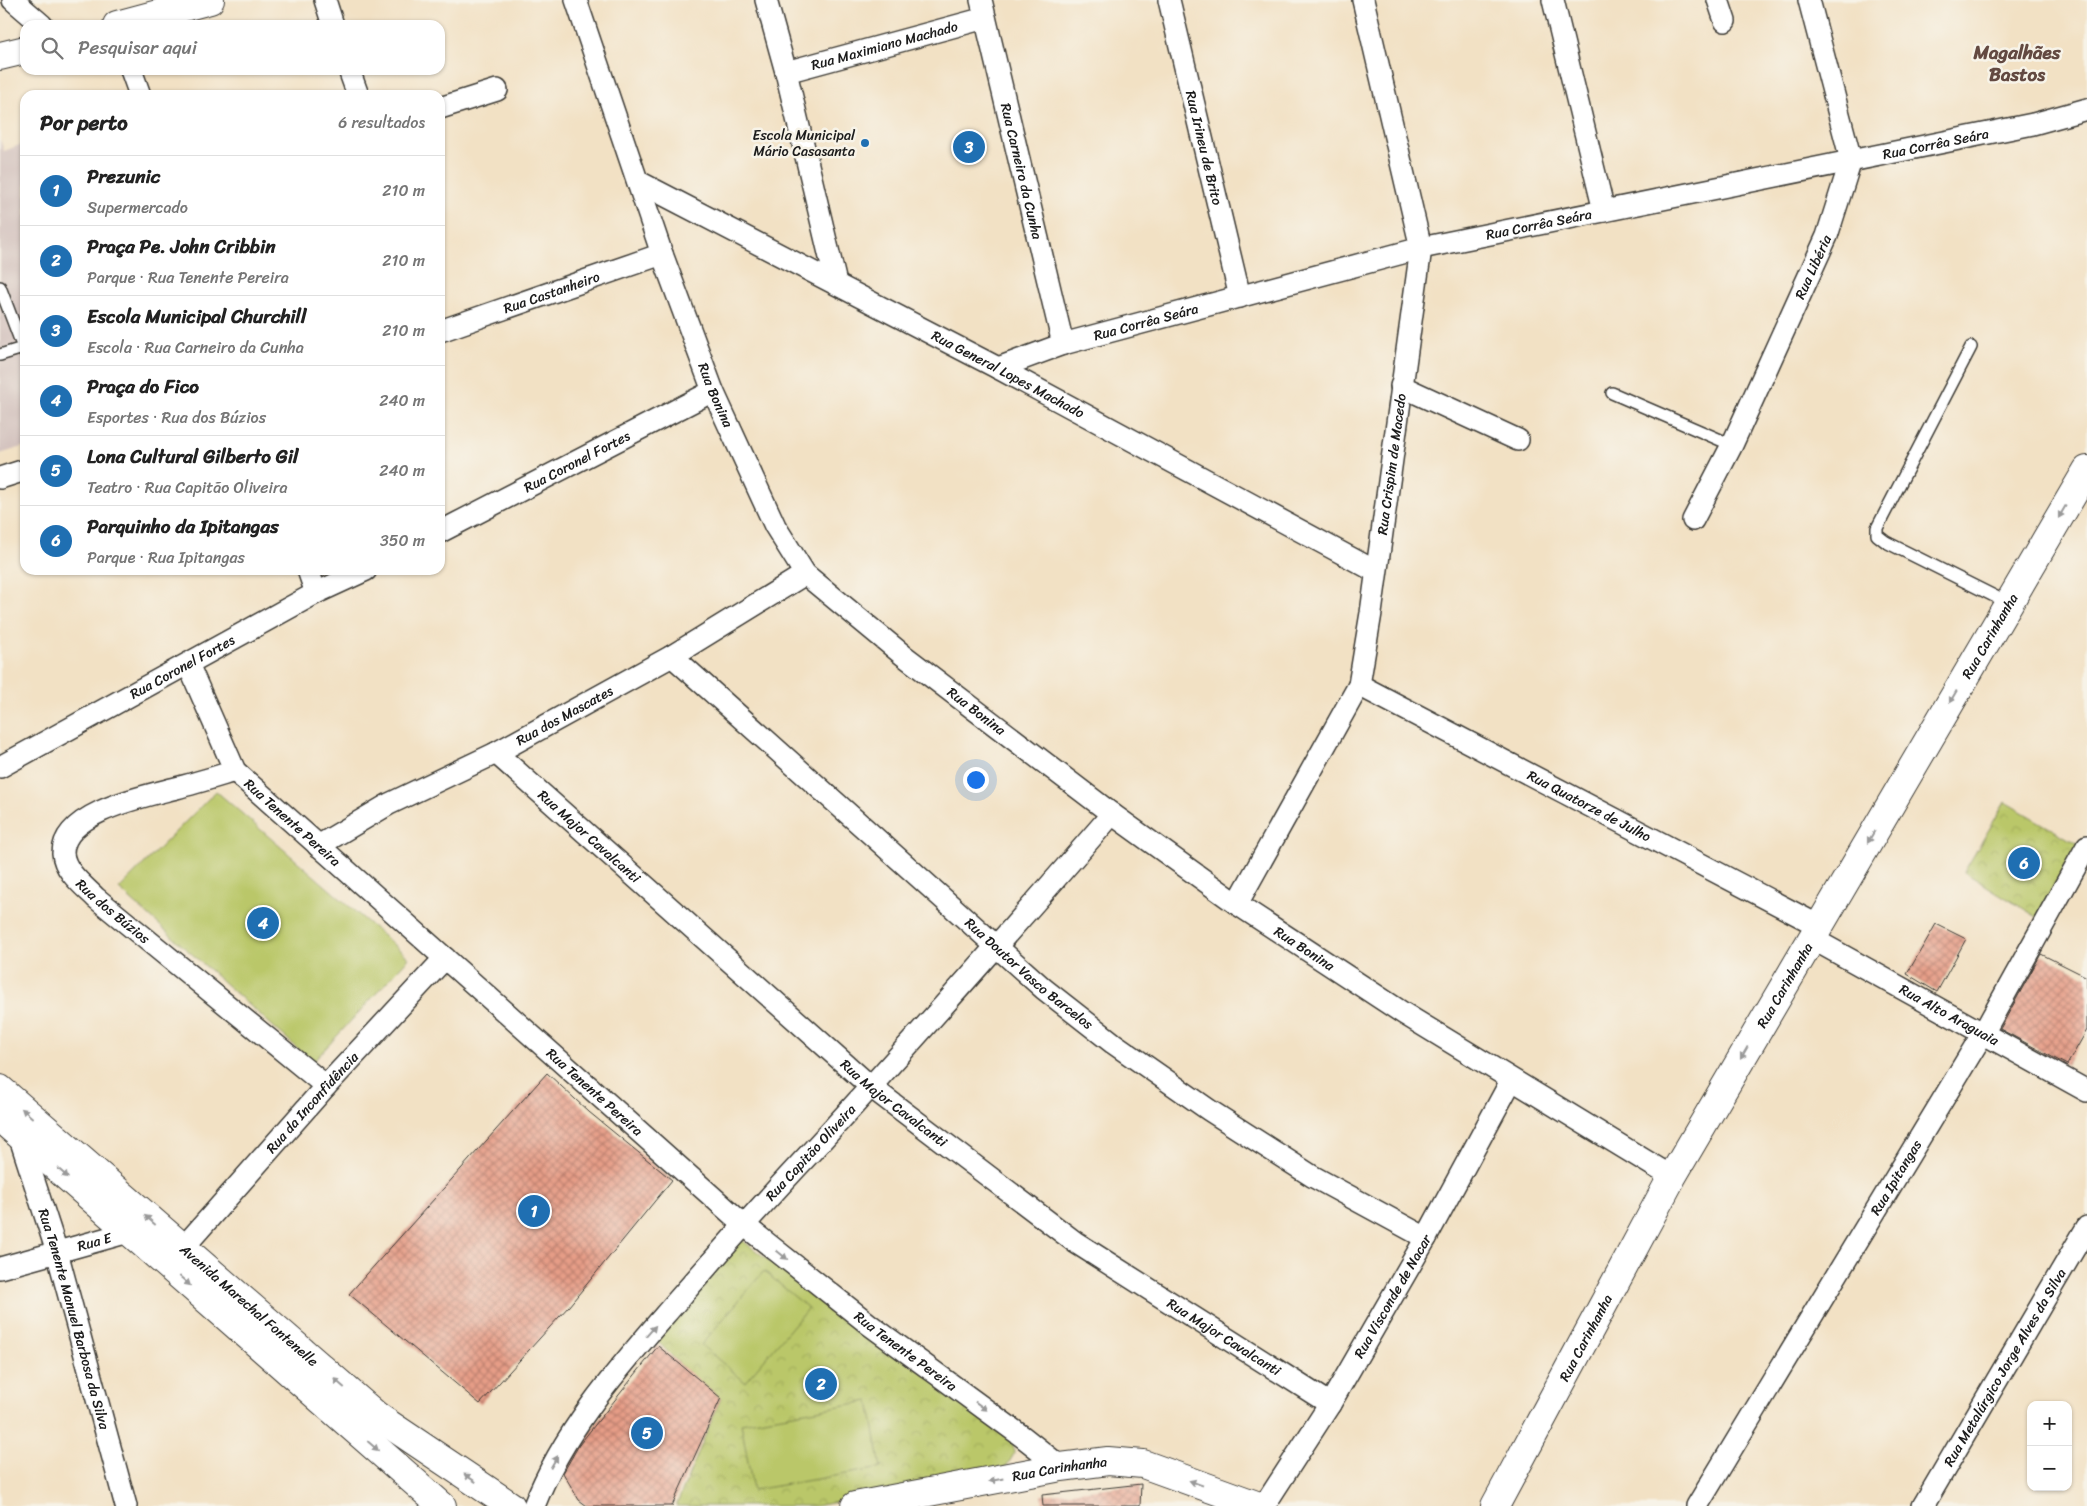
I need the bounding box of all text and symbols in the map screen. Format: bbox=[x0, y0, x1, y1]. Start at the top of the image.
street label: Rua Maximiano Machado bbox=[808, 14, 961, 78]
search box bbox=[20, 20, 445, 75]
text: Pesquisar aqui bbox=[78, 31, 197, 64]
icon: search bbox=[38, 34, 66, 62]
district label: Magalhães Bastos bbox=[1973, 36, 2062, 91]
street label: Rua Irineu de Brito bbox=[1178, 88, 1230, 208]
street label: Rua Carneiro da Cunha bbox=[993, 101, 1050, 242]
text: Por perto bbox=[40, 104, 128, 142]
text: 6 resultados bbox=[338, 108, 425, 137]
street label: Rua Corrêa Seára bbox=[1881, 121, 1991, 167]
place label: Escola Municipal Mário Casasanta bbox=[752, 123, 856, 164]
pin: 3 bbox=[953, 128, 985, 166]
marker: Escola Municipal Mário Casasanta bbox=[859, 137, 871, 149]
text: Prezunic bbox=[87, 160, 160, 193]
text: 1 bbox=[53, 176, 59, 205]
text: 210 m bbox=[382, 176, 425, 205]
text: Supermercado bbox=[87, 193, 188, 222]
street label: Rua Corrêa Seára bbox=[1484, 202, 1594, 248]
text: Praça Pe. John Cribbin bbox=[87, 230, 276, 263]
street label: Rua Libéria bbox=[1788, 230, 1839, 304]
text: 2 bbox=[51, 246, 61, 275]
text: 210 m bbox=[382, 246, 425, 275]
text: Parque · Rua Tenente Pereira bbox=[87, 263, 289, 292]
street label: Rua Castanheiro bbox=[500, 264, 603, 321]
street label: Rua Corrêa Seára bbox=[1091, 296, 1201, 348]
text: Escola Municipal Churchill bbox=[87, 300, 306, 333]
text: 3 bbox=[52, 316, 60, 345]
text: 210 m bbox=[382, 316, 425, 345]
street label: Rua General Lopes Machado bbox=[927, 324, 1089, 425]
text: Escola · Rua Carneiro da Cunha bbox=[87, 333, 304, 362]
street label: Rua Bonina bbox=[690, 359, 741, 433]
text: Praça do Fico bbox=[87, 370, 199, 403]
text: 4 bbox=[51, 386, 61, 415]
text: 240 m bbox=[379, 386, 425, 415]
street label: Rua Crispim de Macedo bbox=[1370, 392, 1414, 536]
text: Esportes · Rua dos Búzios bbox=[87, 403, 266, 432]
street label: Rua Coronel Fortes bbox=[519, 424, 635, 500]
text: Lona Cultural Gilberto Gil bbox=[87, 440, 298, 473]
text: 5 bbox=[51, 456, 61, 485]
text: 240 m bbox=[379, 456, 425, 485]
text: Teatro · Rua Capitão Oliveira bbox=[87, 473, 287, 502]
one-way arrow bbox=[2058, 505, 2067, 518]
text: Parquinho da Ipitangas bbox=[87, 510, 279, 543]
text: 6 bbox=[51, 526, 61, 555]
text: 350 m bbox=[380, 526, 425, 555]
text: Parque · Rua Ipitangas bbox=[87, 543, 245, 572]
street label: Rua Carinhanha bbox=[1955, 588, 2025, 684]
street label: Rua Coronel Fortes bbox=[125, 628, 240, 706]
street label: Rua dos Mascates bbox=[511, 679, 618, 753]
street label: Rua Bonina bbox=[941, 681, 1012, 743]
one-way arrow bbox=[1949, 691, 1958, 704]
street label: Rua Quatorze de Julho bbox=[1523, 763, 1656, 849]
your location bbox=[963, 767, 989, 793]
street label: Rua Tenente Pereira bbox=[238, 772, 347, 873]
street label: Rua Major Cavalcanti bbox=[532, 783, 647, 890]
one-way arrow bbox=[1866, 831, 1875, 844]
pin: 6 bbox=[2008, 844, 2040, 882]
street label: Rua dos Búzios bbox=[69, 873, 156, 951]
pin: 4 bbox=[247, 904, 279, 942]
street label: Rua Doutor Vasco Barcelos bbox=[959, 911, 1099, 1037]
street label: Rua Bonina bbox=[1269, 919, 1341, 979]
street label: Rua Carinhanha bbox=[1750, 938, 1820, 1033]
street label: Rua Alto Araguaia bbox=[1894, 977, 2004, 1053]
street label: Rua Tenente Pereira bbox=[540, 1042, 649, 1143]
street label: Rua da Inconfidência bbox=[260, 1045, 366, 1159]
one-way arrow bbox=[1740, 1046, 1749, 1059]
street label: Rua Major Cavalcanti bbox=[834, 1053, 954, 1155]
street label: Rua Capitão Oliveira bbox=[759, 1098, 862, 1207]
one-way arrow bbox=[22, 1107, 34, 1119]
street label: Rua Ipitangas bbox=[1864, 1134, 1929, 1220]
one-way arrow bbox=[56, 1167, 68, 1179]
pin: 1 bbox=[518, 1192, 550, 1230]
street label: Rua Tenente Manuel Barbosa da Silva bbox=[31, 1205, 117, 1433]
one-way arrow bbox=[144, 1214, 156, 1226]
street label: Rua E bbox=[75, 1225, 116, 1259]
street label: Rua Visconde de Nacar bbox=[1347, 1229, 1439, 1363]
street label: Avenida Marechal Fontenelle bbox=[173, 1237, 324, 1373]
one-way arrow bbox=[775, 1250, 788, 1261]
street label: Rua Metalúrgico Jorge Alves da Silva bbox=[1937, 1263, 2073, 1471]
one-way arrow bbox=[178, 1275, 191, 1286]
street label: Rua Carinhanha bbox=[1552, 1290, 1620, 1386]
street label: Rua Major Cavalcanti bbox=[1162, 1291, 1287, 1384]
street label: Rua Tenente Pereira bbox=[848, 1305, 963, 1398]
one-way arrow bbox=[645, 1326, 657, 1338]
pin: 2 bbox=[805, 1365, 837, 1403]
one-way arrow bbox=[333, 1378, 346, 1389]
one-way arrow bbox=[974, 1401, 988, 1411]
map controls bbox=[2027, 1401, 2072, 1491]
button: + bbox=[2027, 1401, 2072, 1446]
pin: 5 bbox=[631, 1414, 663, 1452]
one-way arrow bbox=[366, 1440, 379, 1451]
button: − bbox=[2027, 1446, 2072, 1491]
street label: Rua Carinhanha bbox=[1010, 1449, 1109, 1489]
one-way arrow bbox=[550, 1455, 559, 1468]
one-way arrow bbox=[464, 1474, 477, 1483]
one-way arrow bbox=[987, 1476, 1003, 1484]
one-way arrow bbox=[1188, 1479, 1203, 1487]

